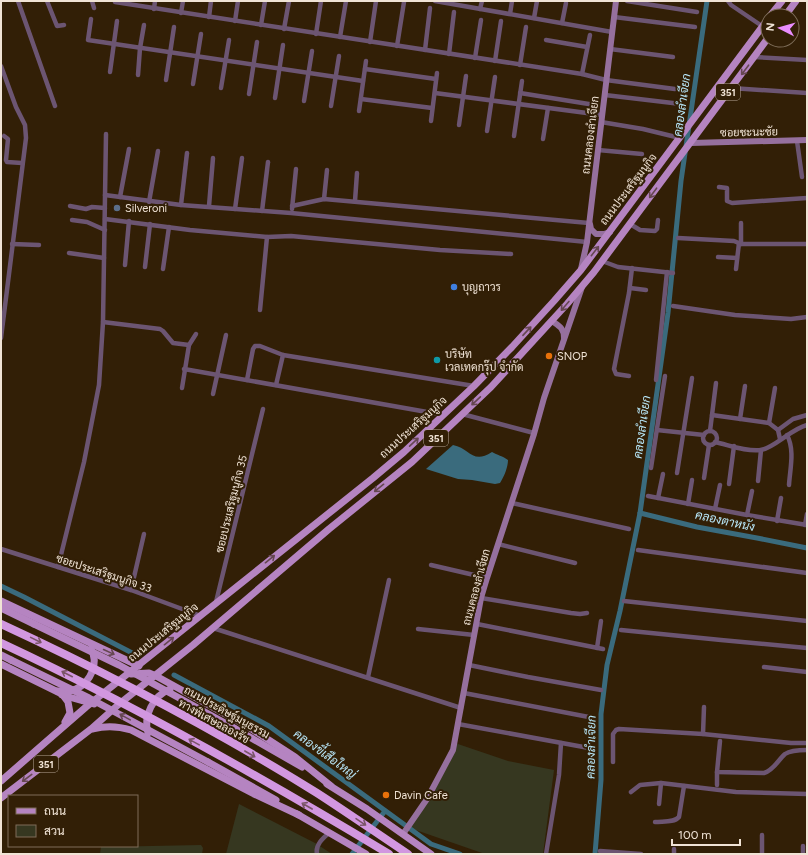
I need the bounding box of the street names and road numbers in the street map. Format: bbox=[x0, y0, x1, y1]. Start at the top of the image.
road number: 351 bbox=[716, 84, 740, 100]
street label: ถนนคลองลำเจียก bbox=[577, 95, 602, 175]
street label: ซอยชะนะชัย bbox=[720, 124, 778, 140]
street label: ถนนประเสริฐมนูกิจ bbox=[597, 151, 660, 228]
street label: ถนนประเสริฐมนูกิจ bbox=[377, 394, 450, 462]
road number: 351 bbox=[424, 430, 448, 446]
street label: ซอยประเสริฐมนูกิจ 35 bbox=[213, 454, 251, 555]
street label: ถนนคลองลำเจียก bbox=[458, 547, 493, 627]
street label: ซอยประเสริฐมนูกิจ 33 bbox=[54, 552, 153, 596]
street label: ถนนประเสริฐมนูกิจ bbox=[126, 600, 201, 665]
street label: ถนนประดิษฐ์มนูธรรม bbox=[181, 682, 273, 742]
street label: ทางพิเศษฉลองรัช bbox=[176, 696, 252, 746]
road number: 351 bbox=[34, 756, 58, 772]

